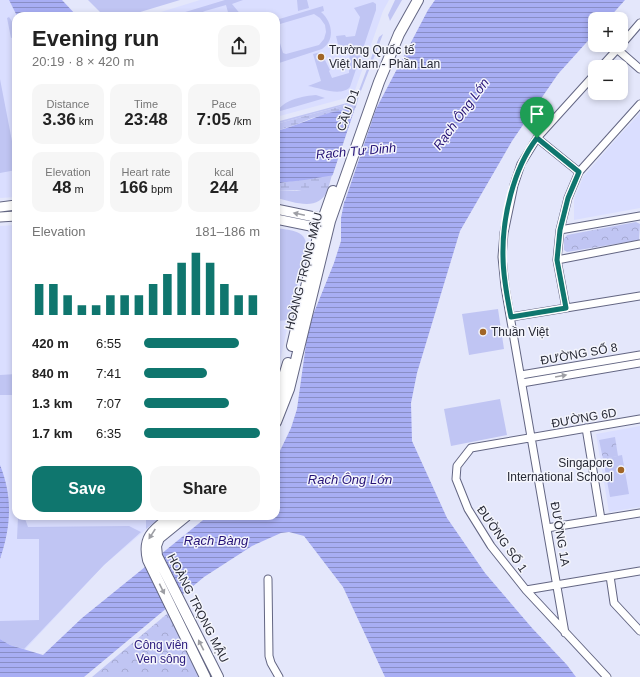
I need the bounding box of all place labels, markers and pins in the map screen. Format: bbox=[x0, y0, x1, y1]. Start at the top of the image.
place label: Trường Quốc tế Việt Nam - Phần Lan bbox=[329, 43, 440, 71]
marker: Trường Quốc tế Việt Nam - Phần Lan bbox=[316, 52, 326, 62]
pin bbox=[520, 97, 554, 138]
place label: Thuần Việt bbox=[491, 325, 549, 339]
marker: Thuần Việt bbox=[478, 327, 488, 337]
place label: Singapore International School bbox=[507, 456, 613, 484]
marker: Singapore International School bbox=[616, 465, 626, 475]

